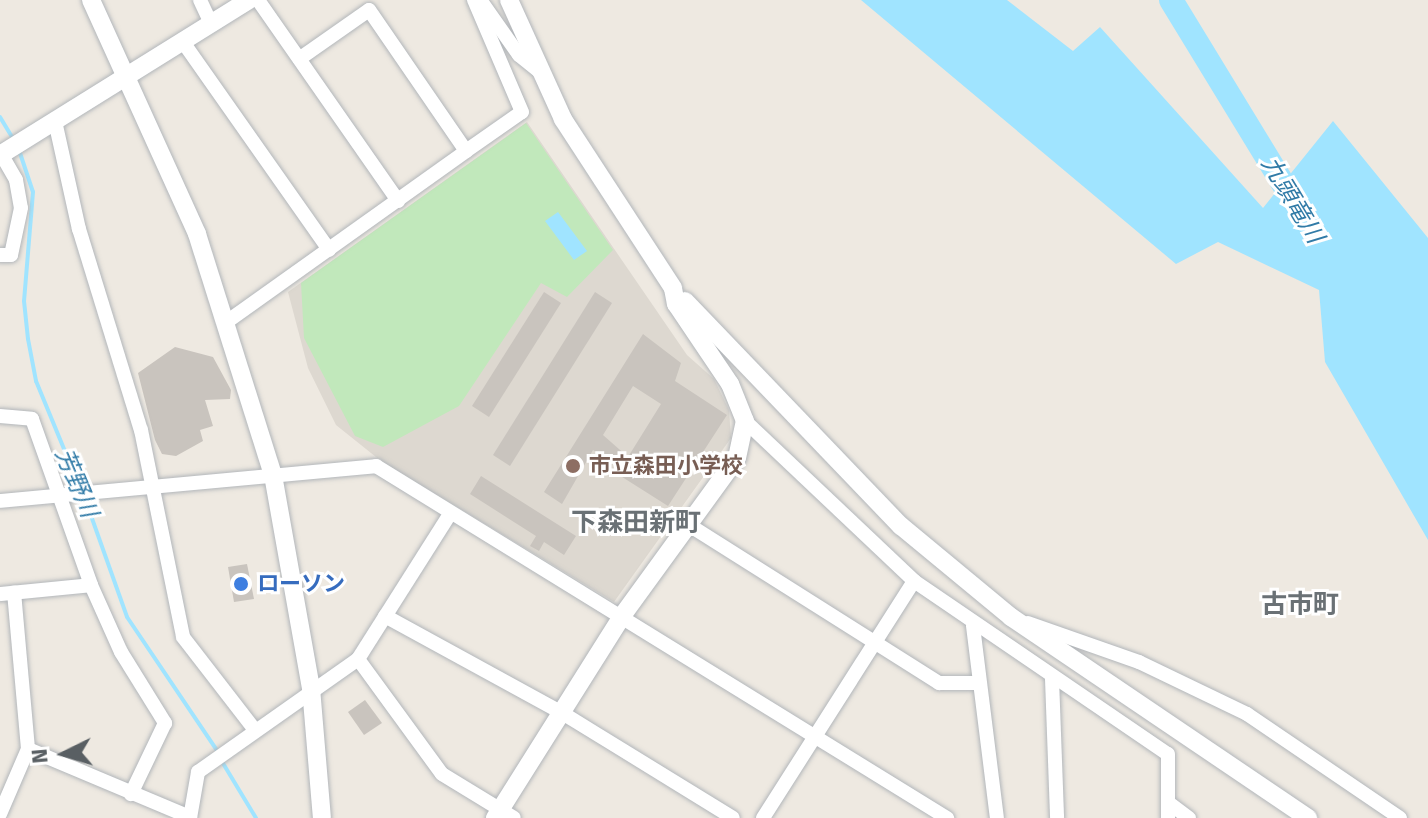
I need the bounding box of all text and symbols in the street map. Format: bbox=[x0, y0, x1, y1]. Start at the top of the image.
water label: 九頭竜川 bbox=[1255, 151, 1329, 249]
water label: 芳野川 bbox=[49, 444, 103, 522]
place label: 市立森田小学校 bbox=[589, 453, 743, 479]
marker: 市立森田小学校 bbox=[564, 457, 582, 475]
district label: 下森田新町 bbox=[571, 507, 701, 539]
place label: ローソン bbox=[257, 571, 345, 597]
marker: ローソン bbox=[232, 575, 250, 593]
district label: 古市町 bbox=[1261, 589, 1339, 621]
north arrow bbox=[24, 714, 104, 794]
text: N bbox=[26, 748, 54, 765]

